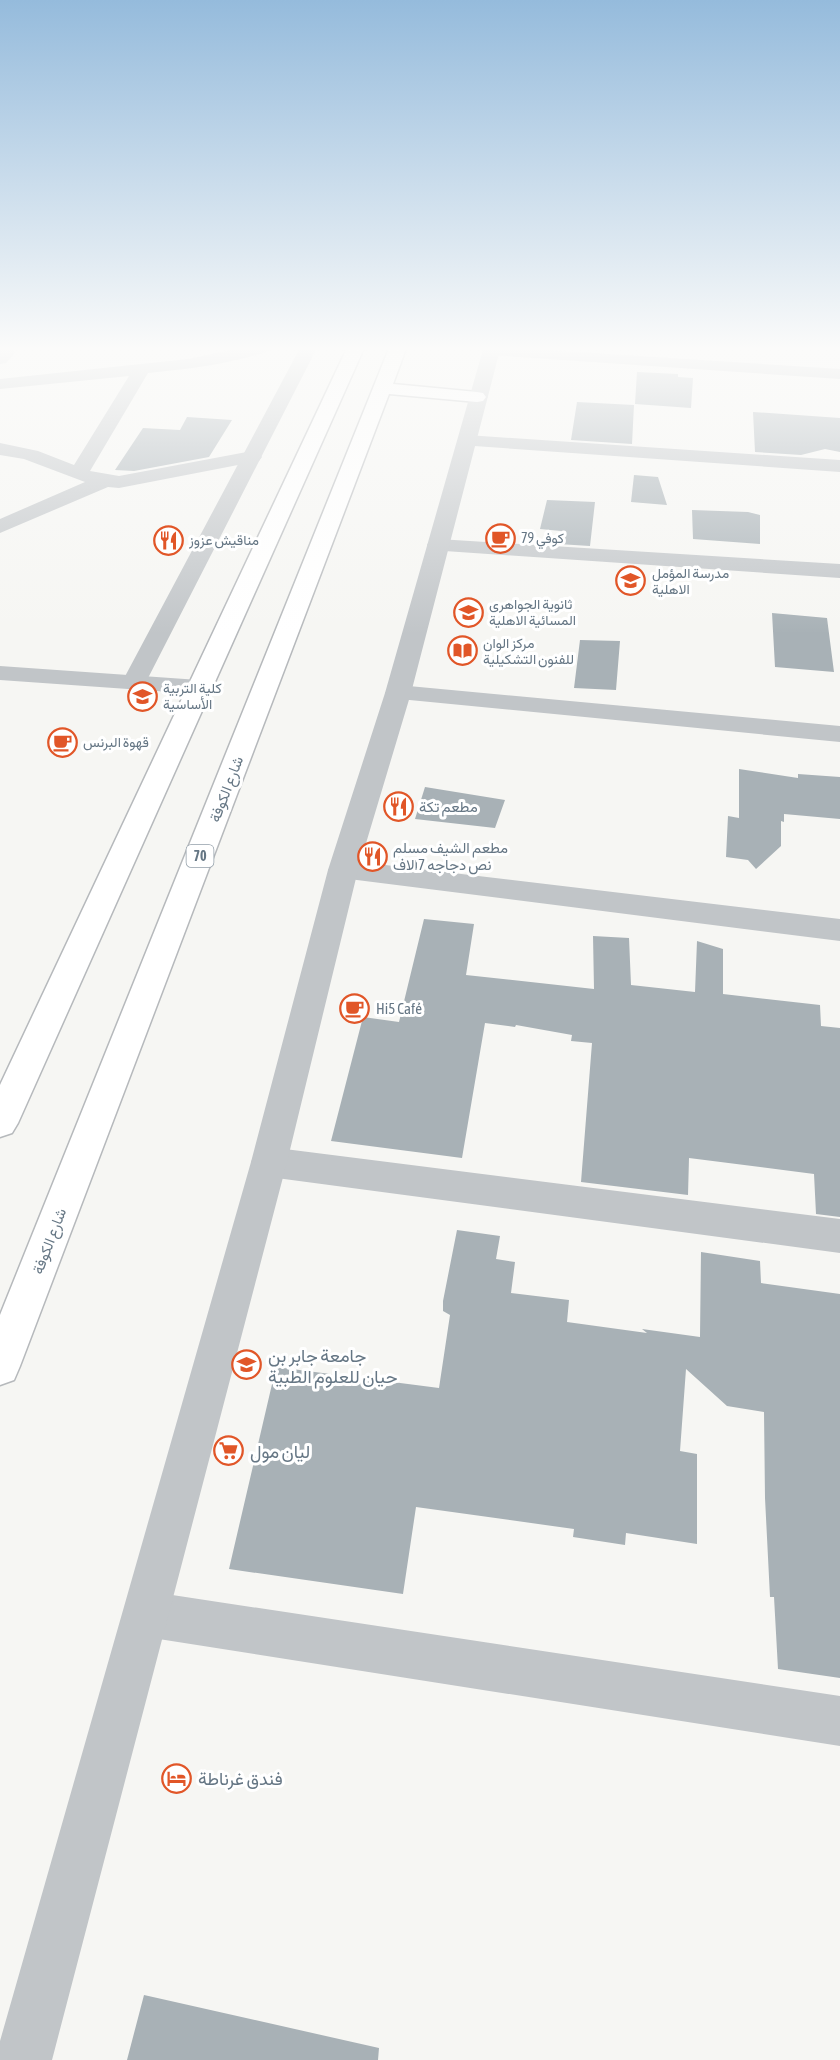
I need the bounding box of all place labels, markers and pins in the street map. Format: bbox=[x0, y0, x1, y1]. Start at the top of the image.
cafe icon: كوفي 79 bbox=[484, 522, 516, 554]
restaurant icon: مناقيش عزوز bbox=[152, 524, 184, 556]
place label: كوفي 79 bbox=[521, 530, 564, 550]
place label: مناقيش عزوز bbox=[188, 532, 259, 549]
school or university icon: مدرسة المؤمل الاهلية bbox=[615, 565, 647, 597]
place label: مدرسة المؤمل الاهلية bbox=[652, 565, 729, 597]
school or university icon: ثانوية الجواهري المسائية الاهلية bbox=[452, 596, 484, 628]
place label: ثانوية الجواهري المسائية الاهلية bbox=[489, 596, 576, 628]
library icon: مركز الوان للفنون التشكيلية bbox=[446, 635, 478, 667]
place label: مركز الوان للفنون التشكيلية bbox=[483, 635, 574, 668]
school or university icon: كلية التربية الأساسية bbox=[126, 680, 158, 712]
place label: كلية التربية الأساسية bbox=[163, 680, 222, 712]
cafe icon: قهوة البرنس bbox=[46, 726, 78, 758]
place label: قهوة البرنس bbox=[83, 734, 149, 751]
restaurant icon: مطعم تكة bbox=[382, 790, 414, 822]
place label: مطعم تكة bbox=[419, 798, 478, 817]
place label: مطعم الشيف مسلم نص دجاجه 7الاف bbox=[393, 839, 508, 875]
restaurant icon: مطعم الشيف مسلم نص دجاجه 7الاف bbox=[356, 840, 388, 872]
cafe icon: Hi5 Café bbox=[339, 992, 371, 1024]
place label: Hi5 Café bbox=[376, 1000, 422, 1017]
place label: جامعة جابر بن حيان للعلوم الطبية bbox=[268, 1345, 398, 1389]
school or university icon: جامعة جابر بن حيان للعلوم الطبية bbox=[231, 1349, 263, 1381]
supermarket icon: ليان مول bbox=[213, 1435, 245, 1467]
place label: ليان مول bbox=[250, 1441, 310, 1463]
hotel icon: فندق غرناطة bbox=[161, 1762, 193, 1794]
place label: فندق غرناطة bbox=[198, 1768, 283, 1790]

